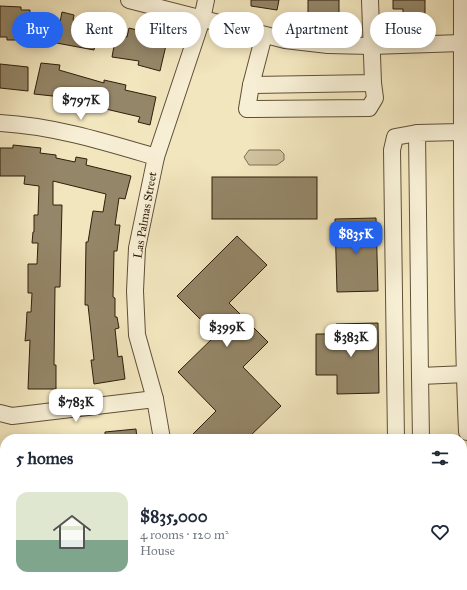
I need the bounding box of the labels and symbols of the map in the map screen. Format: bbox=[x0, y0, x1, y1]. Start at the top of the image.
pin: $797K bbox=[53, 87, 109, 121]
street label: Las Palmas Street bbox=[130, 170, 160, 259]
pin: $835K bbox=[328, 221, 384, 255]
pin: $399K bbox=[199, 314, 255, 348]
pin: $383K bbox=[323, 324, 379, 358]
pin: $783K bbox=[48, 389, 104, 423]

